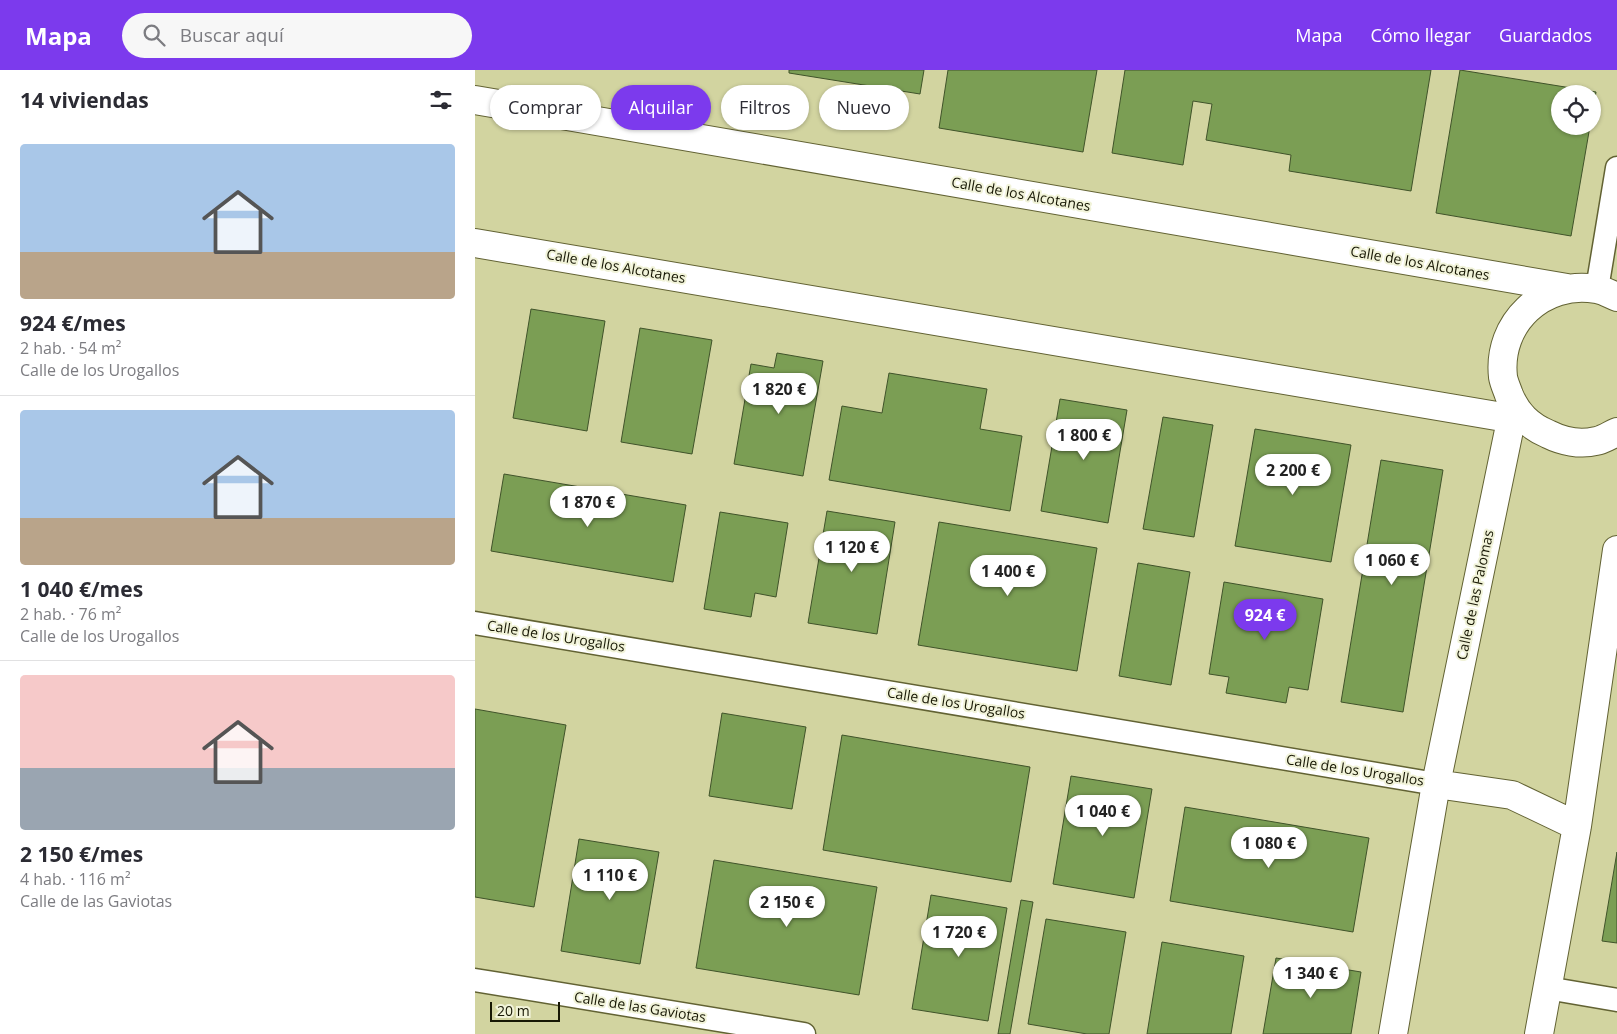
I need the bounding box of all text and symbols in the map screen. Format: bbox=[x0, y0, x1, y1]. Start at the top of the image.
search box bbox=[122, 13, 472, 58]
text: Mapa bbox=[25, 19, 92, 52]
icon: search bbox=[140, 21, 168, 49]
text: Buscar aquí bbox=[180, 22, 284, 48]
text: Mapa bbox=[1295, 23, 1342, 47]
text: Cómo llegar bbox=[1370, 23, 1471, 47]
text: Guardados bbox=[1499, 23, 1592, 47]
chip: Comprar bbox=[490, 85, 601, 130]
chip: Alquilar bbox=[611, 85, 711, 130]
chip: Filtros bbox=[721, 85, 809, 130]
chip: Nuevo bbox=[819, 85, 909, 130]
map controls bbox=[1551, 85, 1601, 135]
button: locate bbox=[1551, 85, 1601, 135]
text: 14 viviendas bbox=[20, 86, 149, 114]
icon: filters bbox=[427, 86, 455, 114]
street label: Calle de los Alcotanes bbox=[950, 172, 1092, 215]
icon: home bbox=[193, 177, 283, 267]
street label: Calle de los Alcotanes bbox=[1349, 241, 1491, 284]
street label: Calle de los Alcotanes bbox=[545, 244, 687, 287]
text: 924 €/mes bbox=[20, 309, 126, 337]
text: 2 hab. · 54 m² bbox=[20, 337, 121, 359]
text: Calle de los Urogallos bbox=[20, 359, 179, 381]
pin: 1 820 € bbox=[733, 372, 825, 415]
text: 1 820 € bbox=[752, 378, 806, 400]
pin: 1 800 € bbox=[1038, 418, 1130, 461]
text: 1 800 € bbox=[1057, 424, 1111, 446]
icon: home bbox=[193, 442, 283, 532]
pin: 2 200 € bbox=[1247, 454, 1339, 496]
text: 2 200 € bbox=[1266, 459, 1320, 481]
pin: 1 870 € bbox=[542, 486, 634, 528]
text: 1 870 € bbox=[561, 491, 615, 513]
street label: Calle de las Palomas bbox=[1451, 528, 1498, 662]
pin: 1 120 € bbox=[806, 530, 898, 573]
text: 1 120 € bbox=[825, 536, 879, 558]
pin: 1 060 € bbox=[1346, 544, 1438, 586]
text: 1 060 € bbox=[1365, 549, 1419, 571]
pin: 1 400 € bbox=[962, 554, 1054, 597]
text: 1 400 € bbox=[981, 560, 1035, 582]
text: 1 040 €/mes bbox=[20, 575, 143, 603]
pin: 924 € bbox=[1230, 598, 1300, 641]
text: 2 hab. · 76 m² bbox=[20, 603, 121, 625]
text: 924 € bbox=[1245, 604, 1285, 626]
street label: Calle de los Urogallos bbox=[486, 615, 627, 656]
text: Calle de los Urogallos bbox=[20, 625, 179, 647]
street label: Calle de los Urogallos bbox=[886, 682, 1027, 723]
icon: home bbox=[193, 707, 283, 797]
street label: Calle de los Urogallos bbox=[1285, 749, 1426, 790]
pin: 1 040 € bbox=[1057, 794, 1149, 837]
text: 1 040 € bbox=[1076, 800, 1130, 822]
pin: 1 080 € bbox=[1223, 826, 1315, 869]
text: 1 080 € bbox=[1242, 832, 1296, 854]
text: 2 150 €/mes bbox=[20, 840, 143, 868]
pin: 1 110 € bbox=[564, 858, 656, 901]
text: 1 110 € bbox=[583, 864, 637, 886]
text: 4 hab. · 116 m² bbox=[20, 868, 131, 890]
pin: 2 150 € bbox=[741, 886, 833, 928]
text: Calle de las Gaviotas bbox=[20, 890, 172, 912]
text: 2 150 € bbox=[760, 891, 814, 913]
pin: 1 720 € bbox=[913, 916, 1005, 958]
text: 1 720 € bbox=[932, 921, 986, 943]
pin: 1 340 € bbox=[1265, 956, 1357, 999]
text: 1 340 € bbox=[1284, 962, 1338, 984]
street label: Calle de las Gaviotas bbox=[573, 987, 708, 1026]
scale bar bbox=[490, 999, 560, 1022]
text: 20 m bbox=[497, 1001, 530, 1020]

